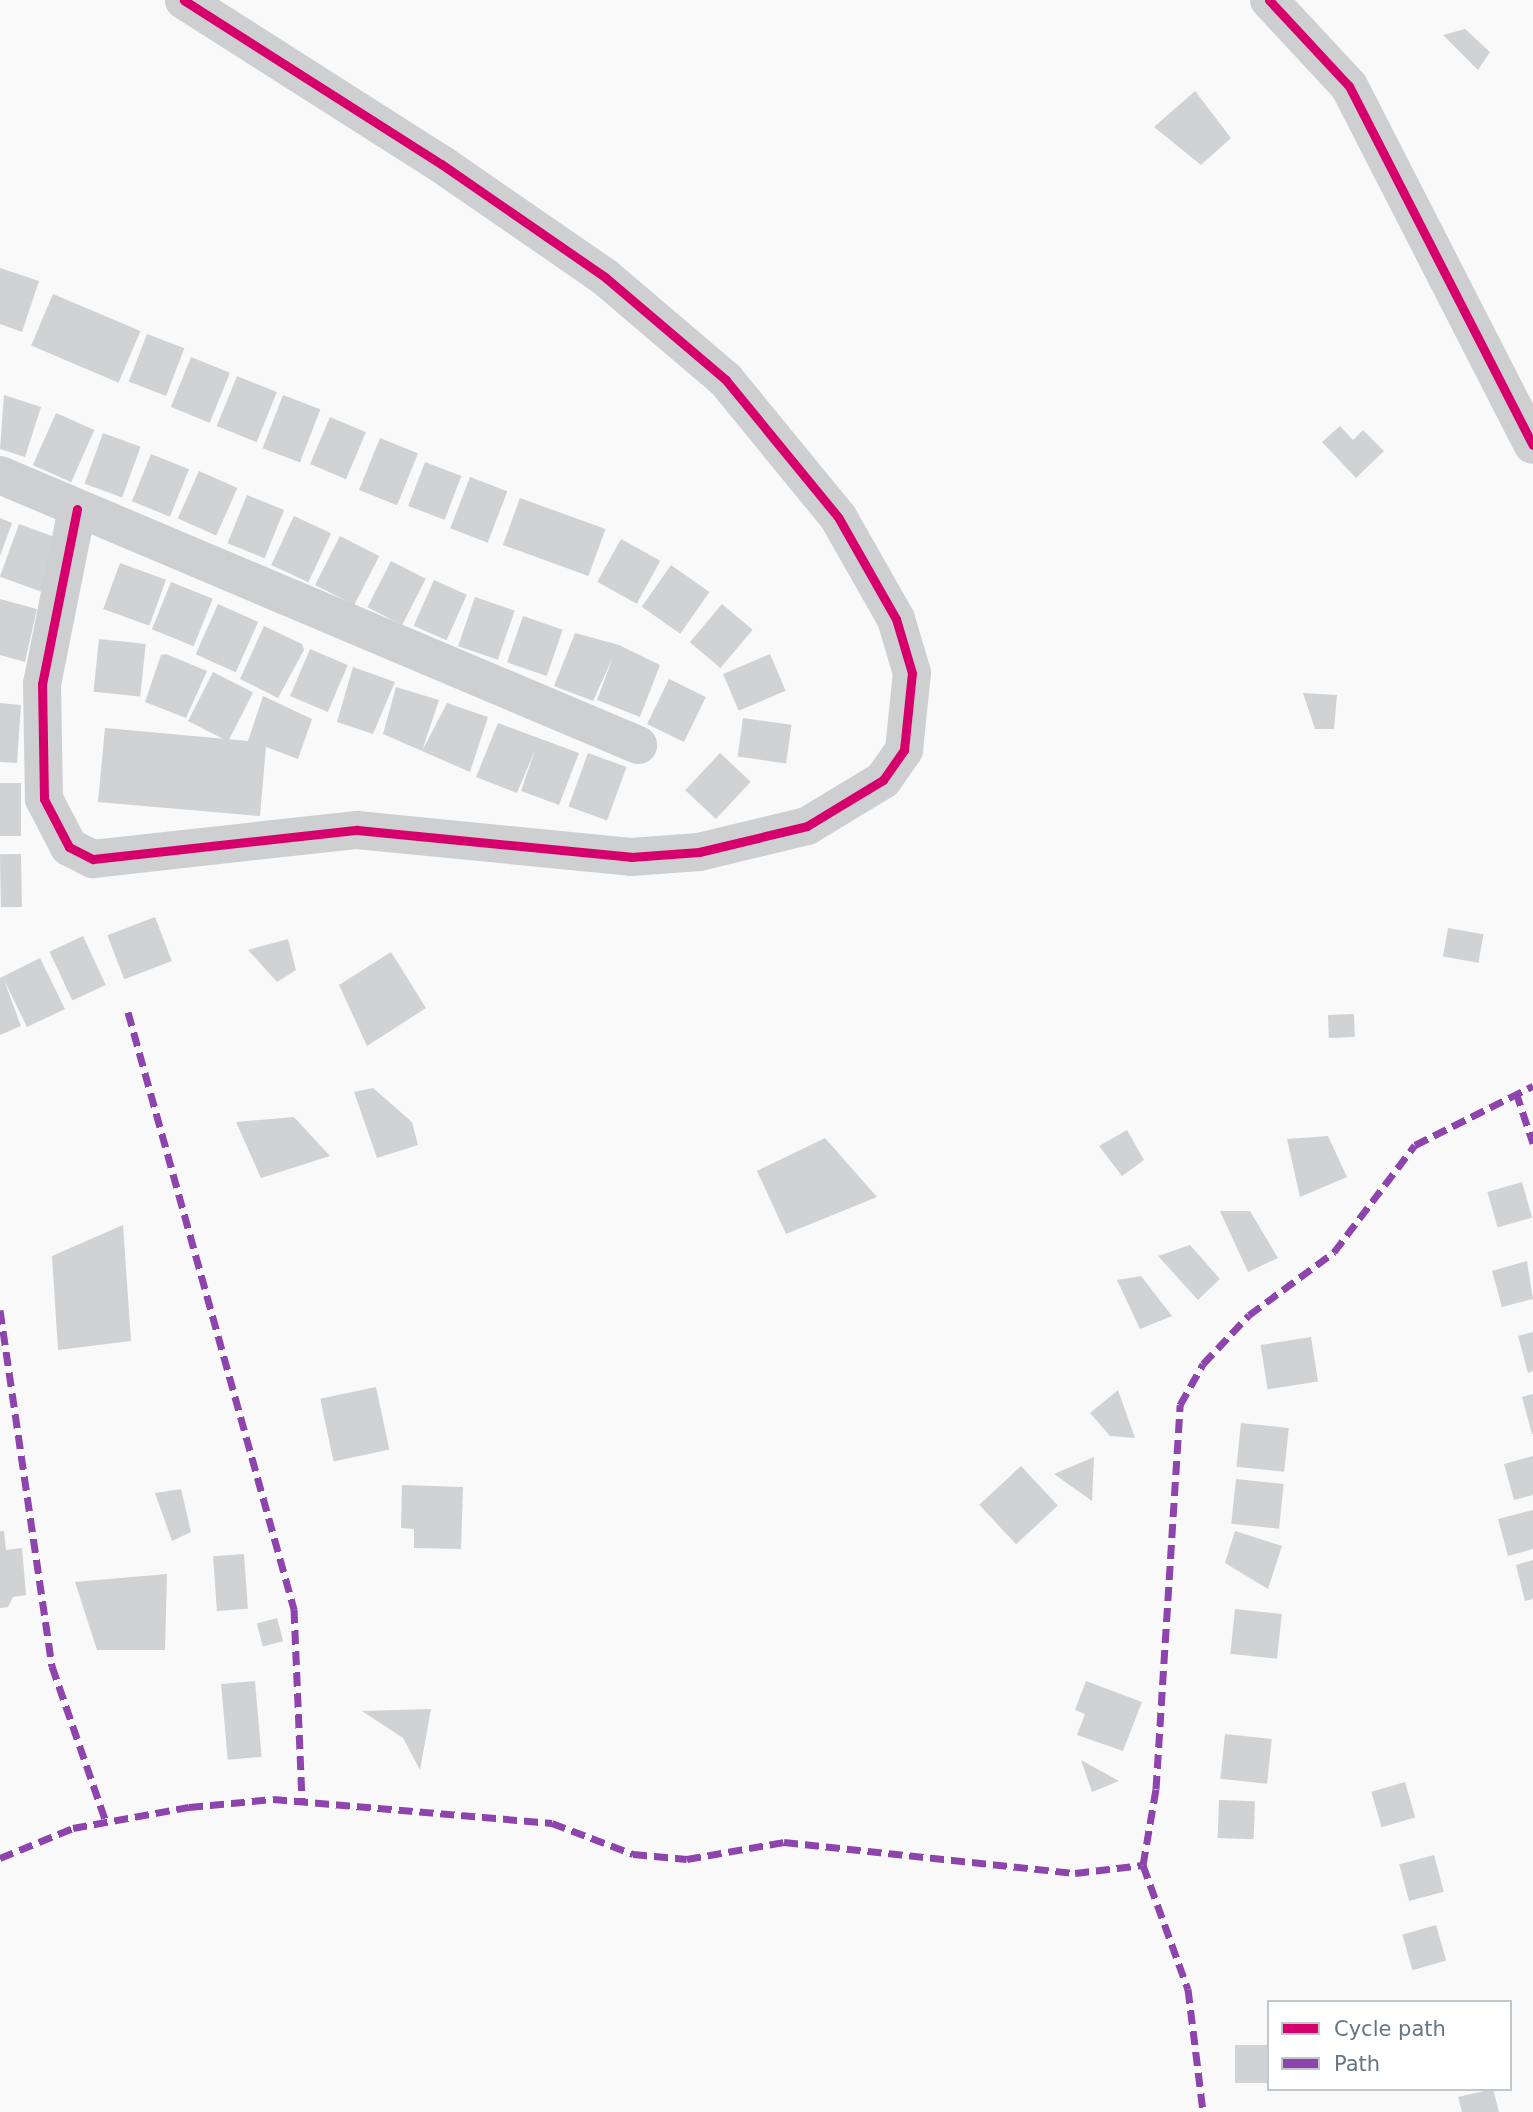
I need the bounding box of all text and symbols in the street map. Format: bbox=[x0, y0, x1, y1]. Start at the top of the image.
legend bbox=[1267, 2000, 1512, 2091]
text: Cycle path bbox=[1334, 2017, 1446, 2041]
text: Path bbox=[1334, 2052, 1380, 2076]

